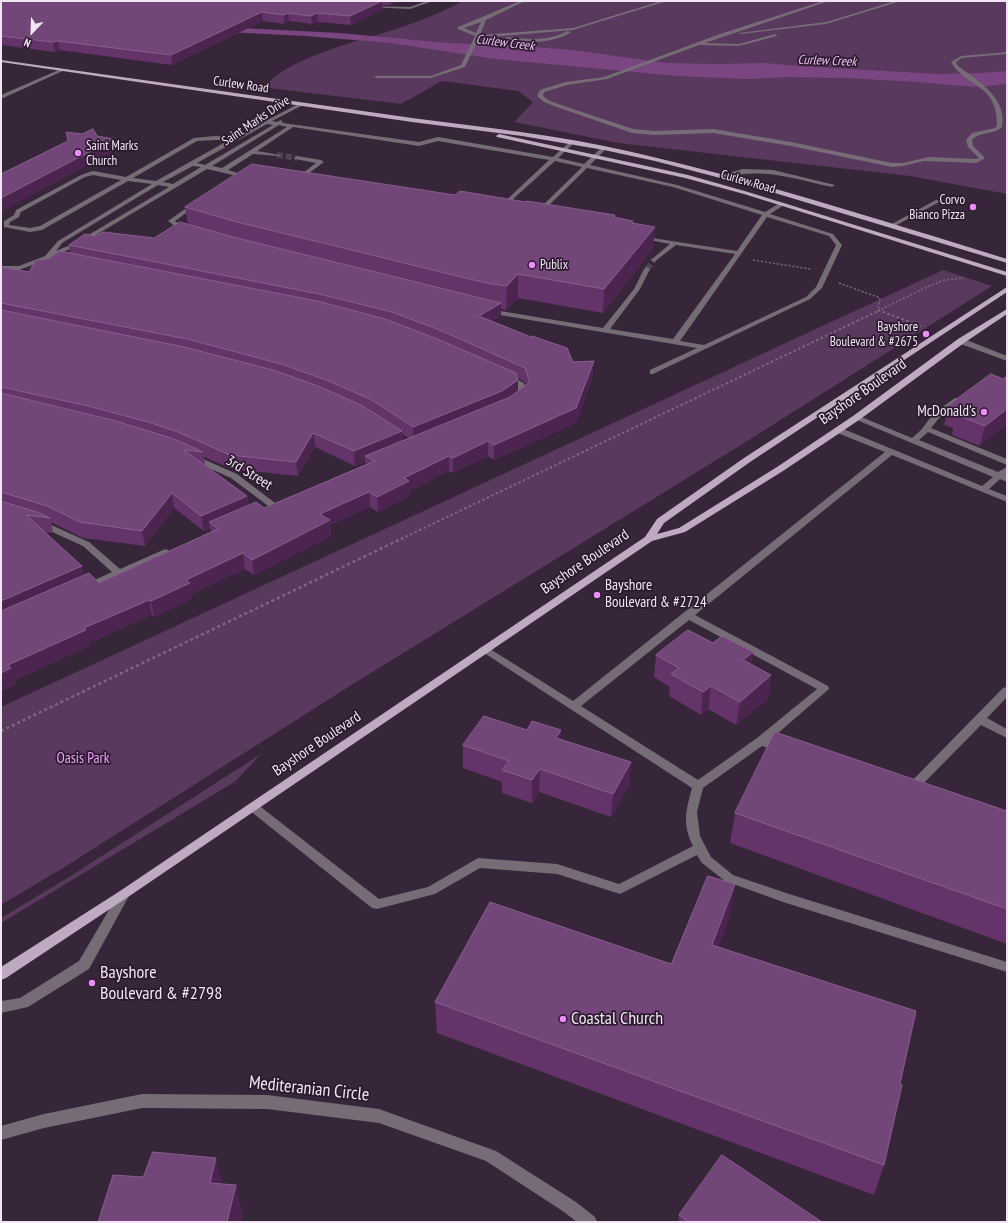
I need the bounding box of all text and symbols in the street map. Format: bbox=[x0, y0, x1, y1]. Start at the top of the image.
north arrow bbox=[12, 12, 52, 52]
water label: Curlew Creek bbox=[475, 32, 535, 54]
text: N bbox=[22, 35, 33, 51]
water label: Curlew Creek bbox=[797, 52, 857, 70]
street label: Curlew Road bbox=[212, 73, 270, 97]
street label: Saint Marks Drive bbox=[219, 93, 293, 149]
place label: Saint Marks Church bbox=[86, 138, 138, 169]
marker: Saint Marks Church bbox=[73, 148, 83, 158]
street label: Curlew Road bbox=[719, 167, 777, 197]
place label: Corvo Bianco Pizza bbox=[909, 192, 965, 223]
marker: Corvo Bianco Pizza bbox=[968, 202, 978, 212]
place label: Publix bbox=[540, 257, 568, 273]
marker: Publix bbox=[527, 260, 537, 270]
place label: Bayshore Boulevard & #2675 bbox=[830, 319, 918, 350]
marker: Bayshore Boulevard & #2675 bbox=[921, 329, 931, 339]
street label: Bayshore Boulevard bbox=[816, 355, 910, 429]
place label: McDonald's bbox=[917, 403, 976, 421]
marker: McDonald's bbox=[979, 407, 989, 417]
street label: 3rd Street bbox=[222, 452, 276, 494]
street label: Bayshore Boulevard bbox=[538, 526, 632, 598]
place label: Bayshore Boulevard & #2724 bbox=[605, 577, 707, 612]
marker: Bayshore Boulevard & #2724 bbox=[592, 590, 602, 600]
street label: Bayshore Boulevard bbox=[270, 708, 364, 780]
park label: Oasis Park bbox=[56, 750, 110, 768]
place label: Bayshore Boulevard & #2798 bbox=[100, 962, 222, 1004]
marker: Bayshore Boulevard & #2798 bbox=[87, 978, 97, 988]
place label: Coastal Church bbox=[571, 1008, 663, 1030]
marker: Coastal Church bbox=[558, 1014, 568, 1024]
street label: Mediteranian Circle bbox=[248, 1072, 370, 1106]

